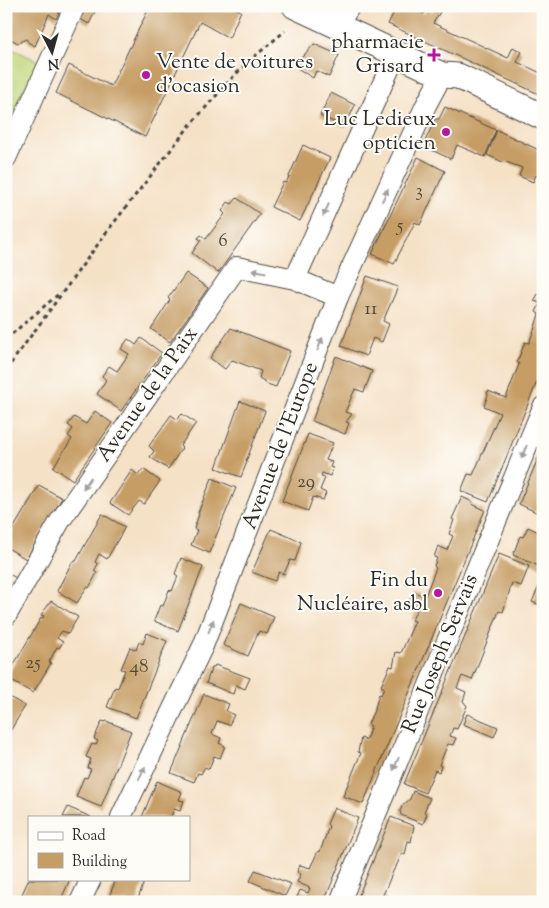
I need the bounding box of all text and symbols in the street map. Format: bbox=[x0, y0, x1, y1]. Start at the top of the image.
north arrow bbox=[28, 28, 78, 78]
place label: pharmacie Grisard bbox=[331, 28, 424, 82]
place label: Vente de voitures d'ocasion bbox=[156, 48, 313, 102]
marker: pharmacie Grisard bbox=[428, 49, 440, 61]
text: N bbox=[47, 52, 60, 73]
marker: Vente de voitures d'ocasion bbox=[140, 69, 152, 81]
place label: Luc Ledieux opticien bbox=[324, 105, 436, 159]
marker: Luc Ledieux opticien bbox=[440, 126, 452, 138]
house number: 3 bbox=[415, 178, 423, 205]
one-way arrow bbox=[381, 188, 389, 202]
one-way arrow bbox=[322, 203, 330, 217]
house number: 5 bbox=[396, 213, 404, 240]
house number: 6 bbox=[218, 228, 228, 255]
one-way arrow bbox=[251, 267, 266, 275]
house number: 11 bbox=[365, 296, 378, 323]
street label: Avenue de la Paix bbox=[90, 321, 206, 469]
one-way arrow bbox=[317, 336, 324, 351]
street label: Avenue de l'Europe bbox=[235, 358, 327, 534]
one-way arrow bbox=[520, 445, 528, 459]
house number: 29 bbox=[297, 469, 315, 496]
one-way arrow bbox=[82, 476, 92, 490]
place label: Fin du Nucléaire, asbl bbox=[297, 566, 428, 620]
street label: Rue Joseph Servais bbox=[395, 570, 487, 738]
marker: Fin du Nucléaire, asbl bbox=[432, 587, 444, 599]
one-way arrow bbox=[207, 618, 215, 633]
house number: 25 bbox=[25, 650, 41, 677]
house number: 48 bbox=[129, 654, 149, 681]
one-way arrow bbox=[392, 757, 400, 772]
one-way arrow bbox=[138, 766, 146, 780]
legend bbox=[28, 816, 190, 880]
text: Road bbox=[72, 826, 106, 847]
text: Building bbox=[72, 852, 127, 873]

